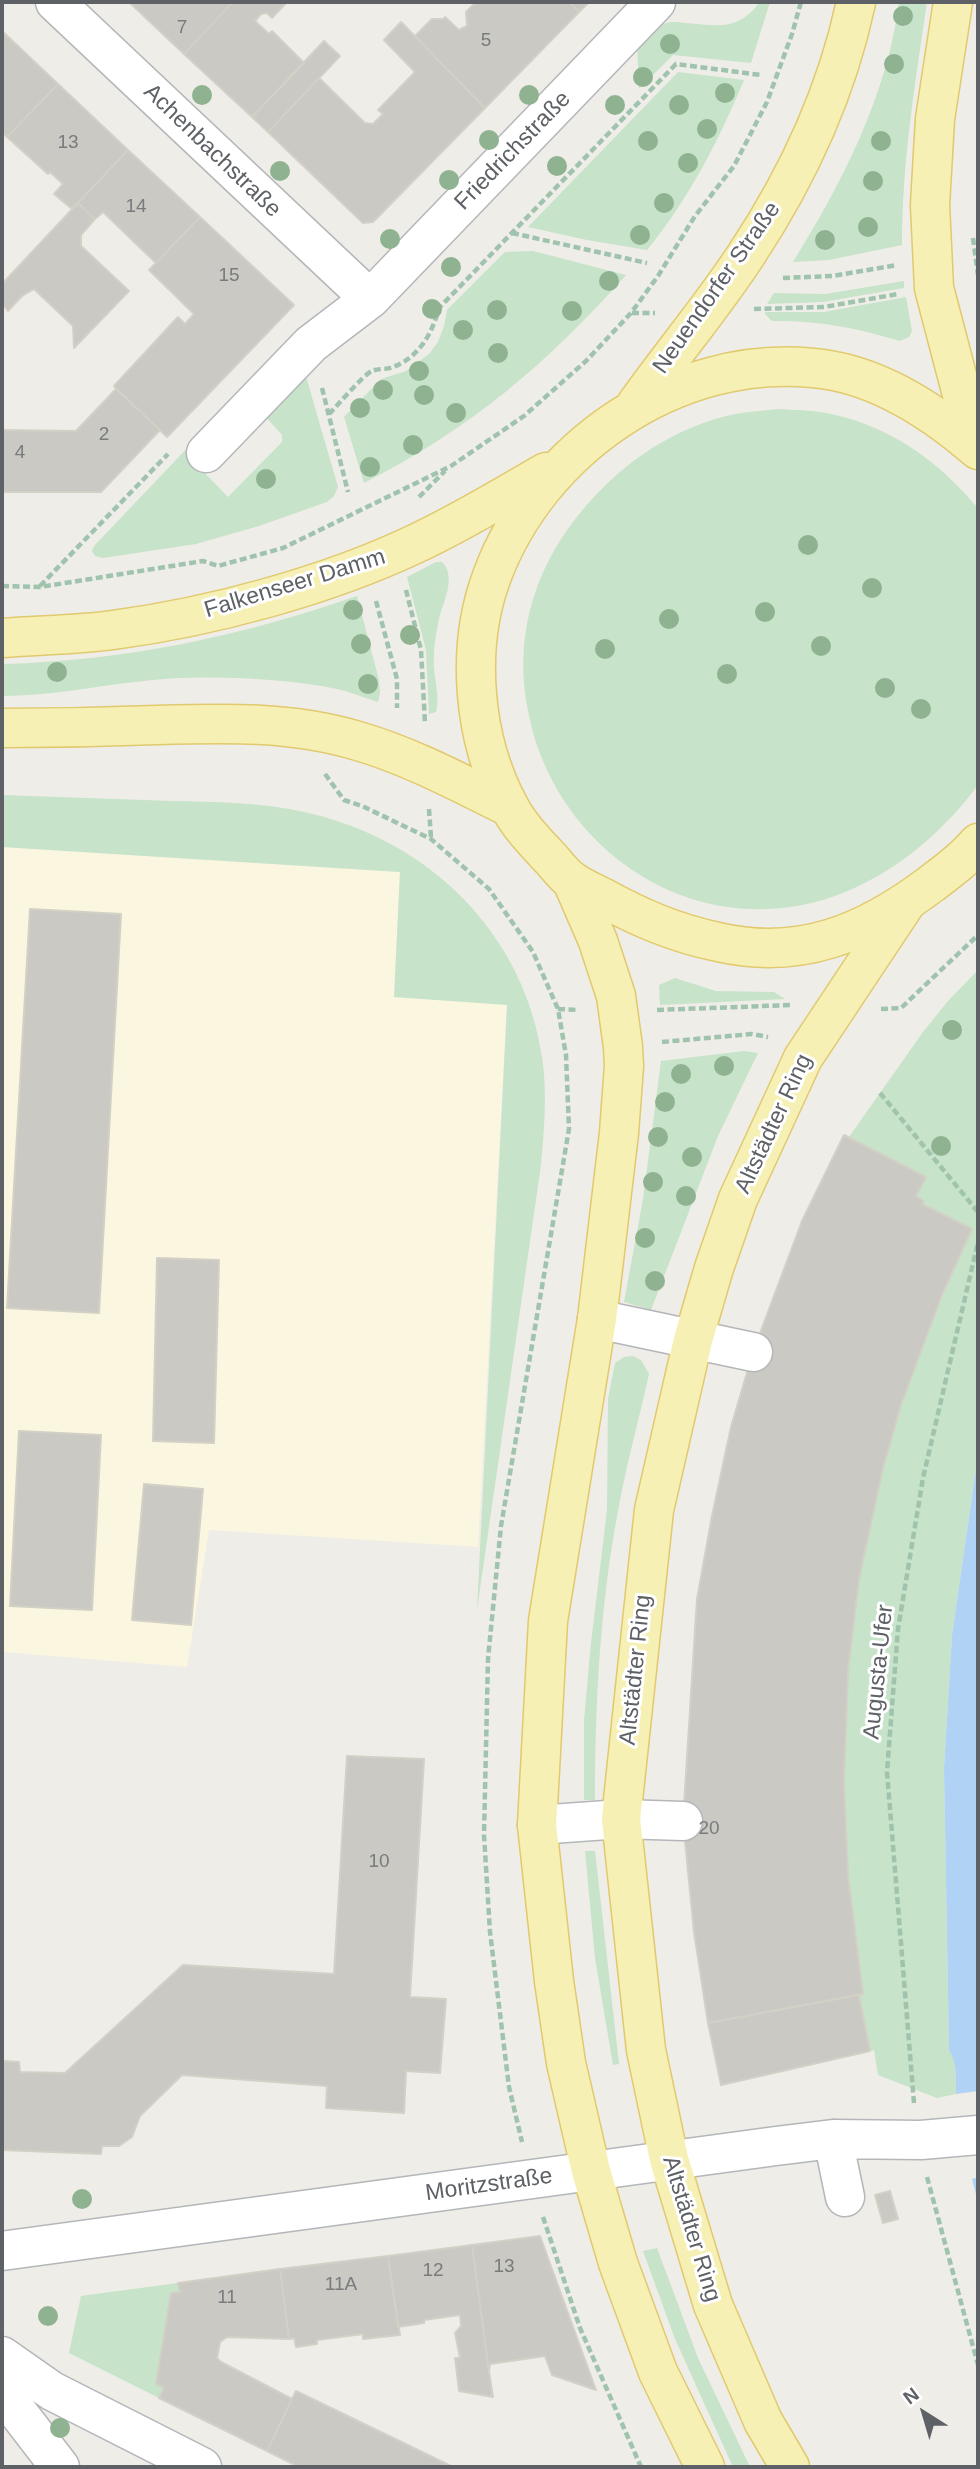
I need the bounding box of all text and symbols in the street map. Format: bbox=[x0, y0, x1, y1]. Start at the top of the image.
house number: 7 bbox=[177, 17, 187, 39]
house number: 5 bbox=[481, 30, 491, 52]
street label: Achenbachstraße bbox=[138, 78, 286, 224]
street label: Friedrichstraße bbox=[449, 86, 577, 216]
house number: 13 bbox=[57, 132, 79, 154]
house number: 14 bbox=[125, 196, 147, 218]
street label: Neuendorfer Straße bbox=[647, 197, 787, 379]
house number: 15 bbox=[218, 265, 240, 287]
house number: 2 bbox=[99, 424, 109, 446]
house number: 4 bbox=[15, 442, 25, 464]
street label: Falkenseer Damm bbox=[201, 543, 389, 625]
street label: Altstädter Ring bbox=[730, 1050, 818, 1198]
street label: Altstädter Ring bbox=[614, 1594, 658, 1746]
street label: Augusta-Ufer bbox=[858, 1603, 900, 1741]
house number: 20 bbox=[698, 1818, 720, 1840]
house number: 10 bbox=[368, 1851, 390, 1873]
street label: Altstädter Ring bbox=[656, 2153, 726, 2305]
street label: Moritzstraße bbox=[424, 2162, 554, 2208]
house number: 13 bbox=[493, 2256, 515, 2278]
house number: 12 bbox=[422, 2260, 444, 2282]
house number: 11A bbox=[325, 2274, 357, 2296]
house number: 11 bbox=[217, 2287, 237, 2309]
north arrow bbox=[889, 2378, 959, 2448]
text: N bbox=[899, 2383, 923, 2408]

